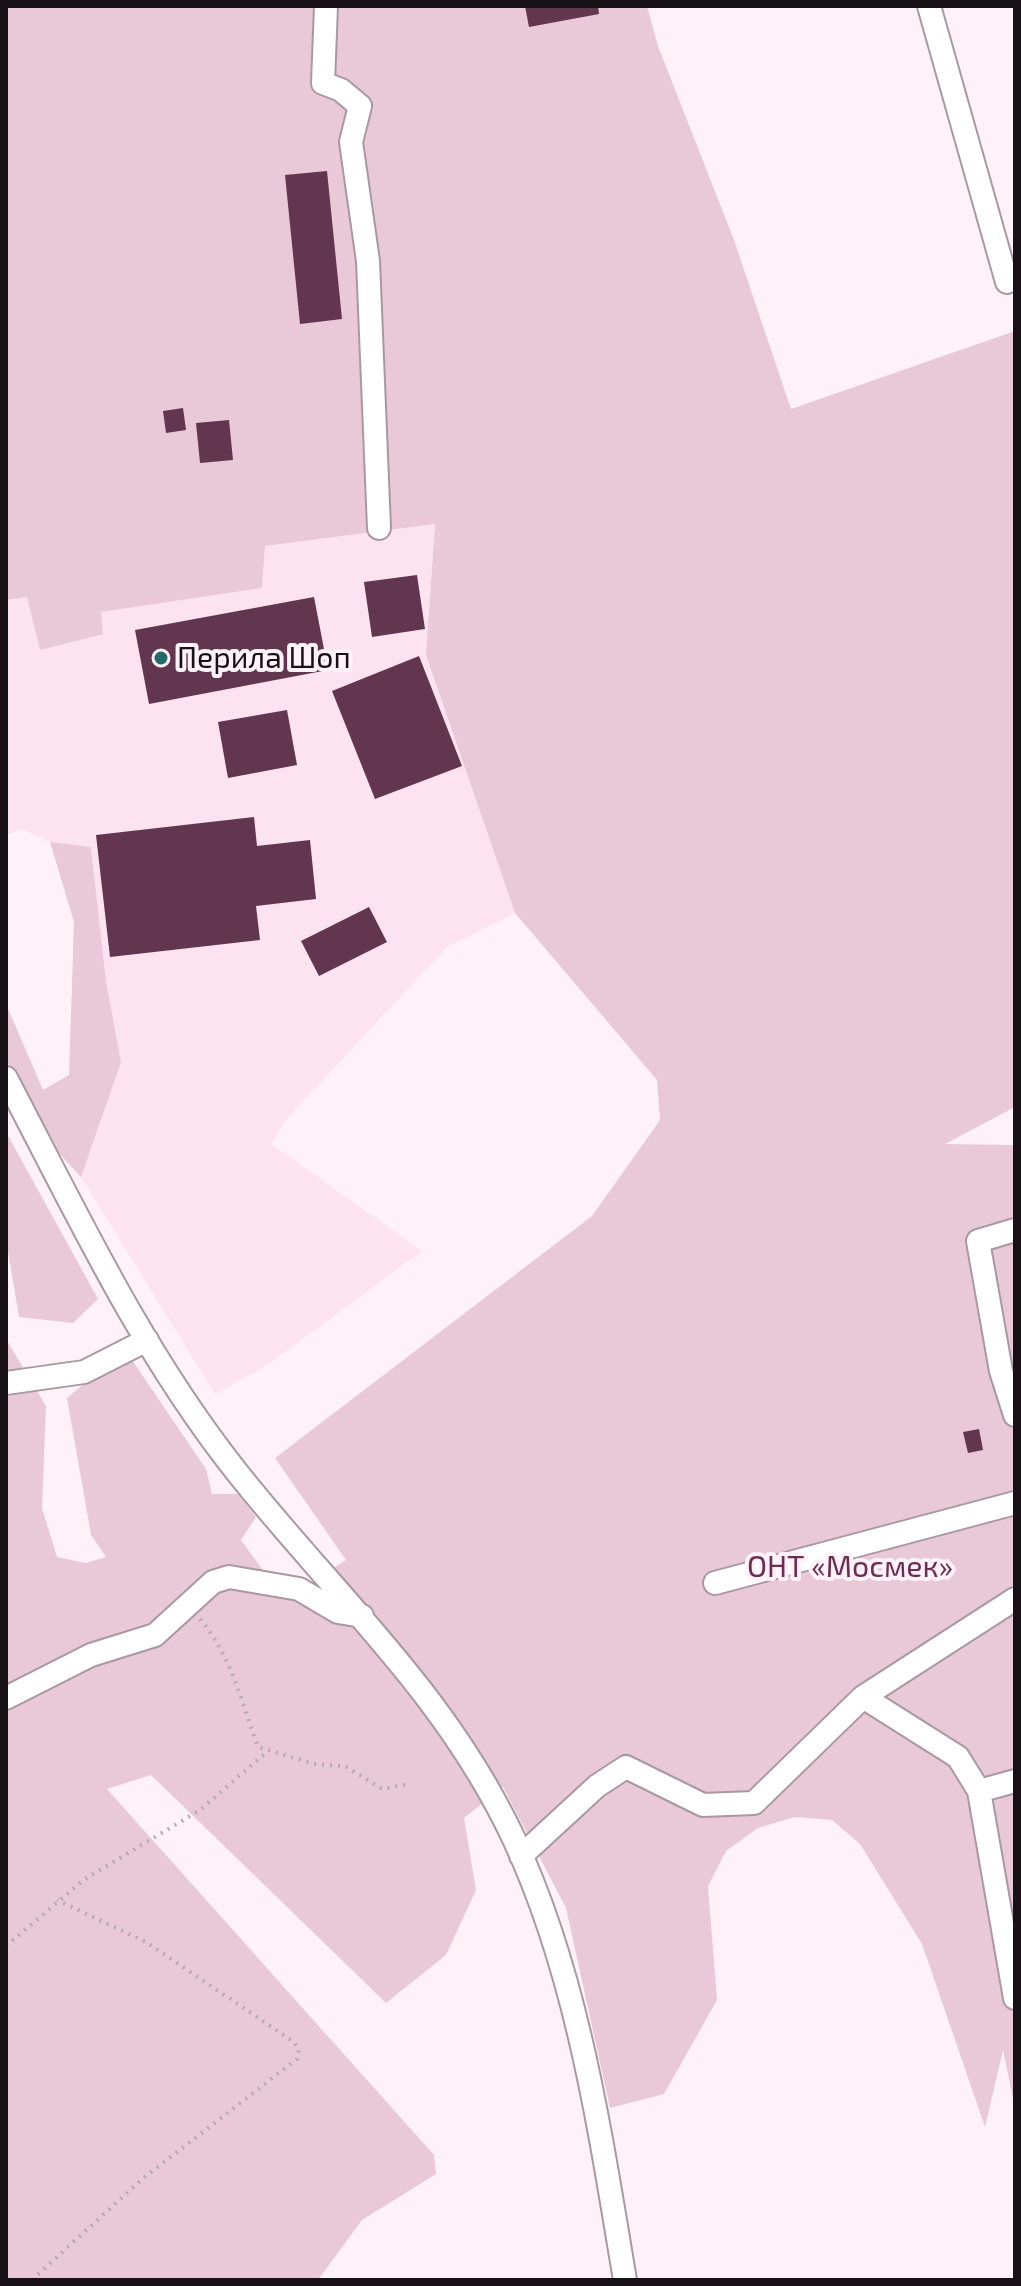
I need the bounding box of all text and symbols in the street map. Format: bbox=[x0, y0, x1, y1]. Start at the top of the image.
place label: Перила Шоп bbox=[177, 640, 351, 676]
marker: Перила Шоп bbox=[152, 649, 170, 667]
park label: ОНТ «Мосмек» bbox=[747, 1549, 953, 1585]

